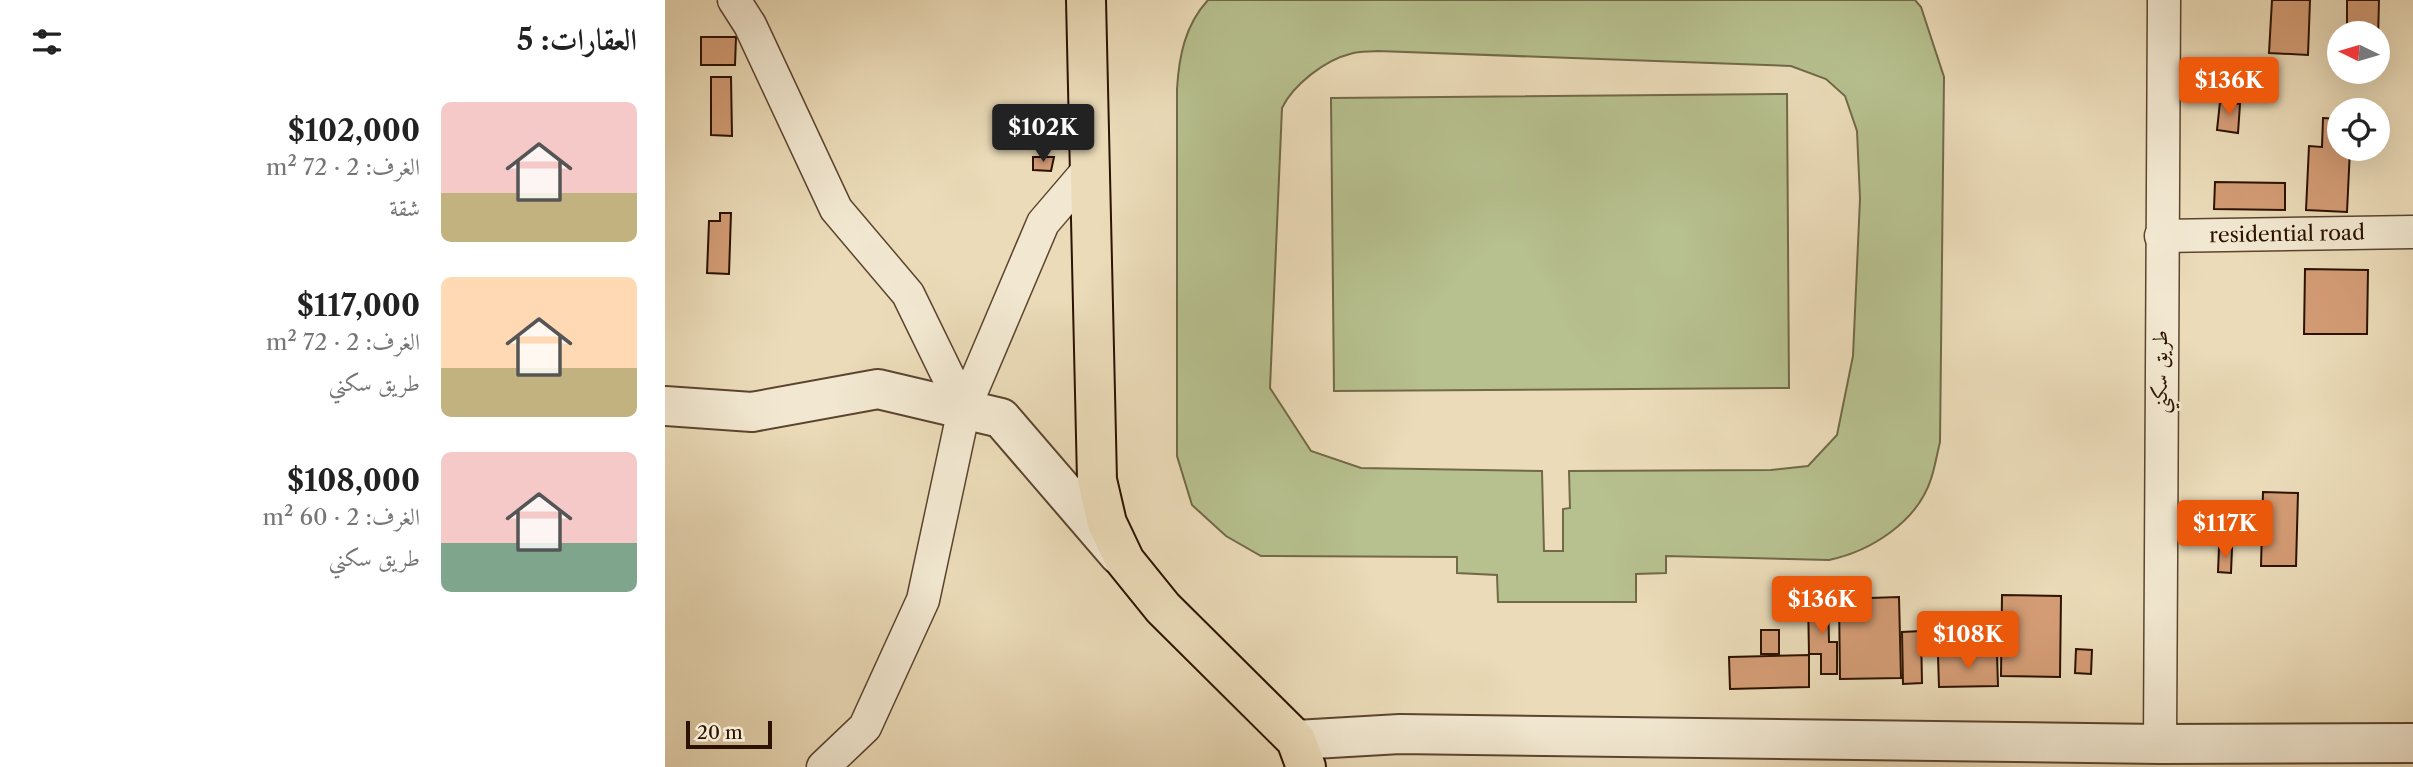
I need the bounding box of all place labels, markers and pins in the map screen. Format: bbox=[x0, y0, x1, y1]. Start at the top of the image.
pin: $136K bbox=[2180, 58, 2278, 117]
pin: $102K bbox=[994, 104, 1092, 164]
pin: $117K bbox=[2176, 500, 2274, 560]
pin: $136K bbox=[1773, 576, 1871, 636]
pin: $108K bbox=[1919, 612, 2017, 671]

